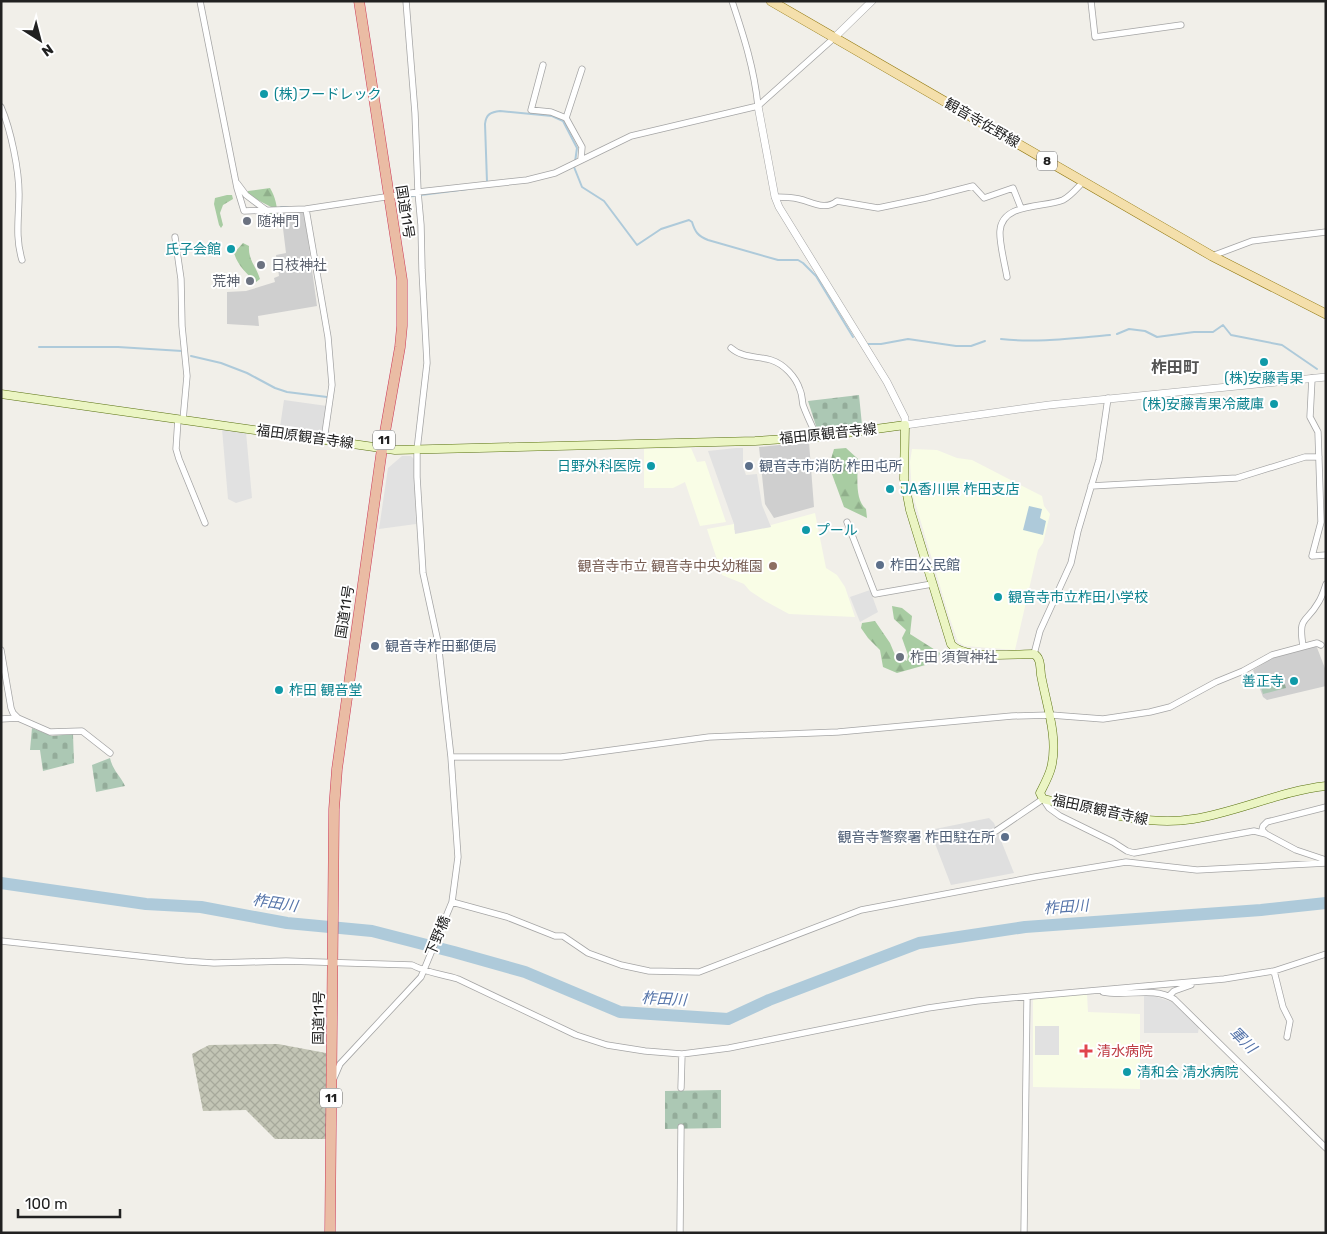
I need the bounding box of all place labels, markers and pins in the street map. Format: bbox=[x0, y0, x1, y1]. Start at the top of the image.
place label: (株)フードレック bbox=[274, 86, 382, 103]
marker: (株)フードレック bbox=[258, 88, 270, 100]
place label: 随神門 bbox=[257, 213, 299, 230]
marker: 随神門 bbox=[241, 215, 253, 227]
place label: 氏子会館 bbox=[165, 241, 221, 258]
marker: 氏子会館 bbox=[225, 243, 237, 255]
place label: 日枝神社 bbox=[271, 257, 327, 274]
marker: 日枝神社 bbox=[255, 259, 267, 271]
place label: 荒神 bbox=[212, 273, 240, 290]
marker: 荒神 bbox=[244, 275, 256, 287]
marker: (株)安藤青果 bbox=[1258, 356, 1270, 368]
place label: (株)安藤青果 bbox=[1224, 370, 1304, 387]
place label: (株)安藤青果冷蔵庫 bbox=[1143, 396, 1264, 413]
marker: (株)安藤青果冷蔵庫 bbox=[1268, 398, 1280, 410]
place label: 日野外科医院 bbox=[557, 458, 641, 475]
place label: 観音寺市消防 柞田屯所 bbox=[759, 458, 902, 475]
marker: 日野外科医院 bbox=[645, 460, 657, 472]
marker: 観音寺市消防 柞田屯所 bbox=[743, 460, 755, 472]
place label: JA香川県 柞田支店 bbox=[900, 481, 1020, 498]
marker: JA香川県 柞田支店 bbox=[884, 483, 896, 495]
place label: プール bbox=[816, 522, 858, 539]
marker: プール bbox=[800, 524, 812, 536]
place label: 柞田公民館 bbox=[890, 557, 960, 574]
place label: 観音寺市立 観音寺中央幼稚園 bbox=[578, 558, 763, 575]
marker: 柞田公民館 bbox=[874, 559, 886, 571]
marker: 観音寺市立 観音寺中央幼稚園 bbox=[767, 560, 779, 572]
place label: 観音寺市立柞田小学校 bbox=[1008, 589, 1148, 606]
marker: 観音寺市立柞田小学校 bbox=[992, 591, 1004, 603]
place label: 観音寺柞田郵便局 bbox=[385, 638, 497, 655]
marker: 観音寺柞田郵便局 bbox=[369, 640, 381, 652]
place label: 柞田 須賀神社 bbox=[910, 649, 997, 666]
marker: 柞田 須賀神社 bbox=[894, 651, 906, 663]
place label: 善正寺 bbox=[1242, 673, 1284, 690]
marker: 善正寺 bbox=[1288, 675, 1300, 687]
place label: 柞田 観音堂 bbox=[289, 682, 362, 699]
marker: 柞田 観音堂 bbox=[273, 684, 285, 696]
place label: 観音寺警察署 柞田駐在所 bbox=[838, 829, 995, 846]
marker: 観音寺警察署 柞田駐在所 bbox=[999, 831, 1011, 843]
place label: 清水病院 bbox=[1097, 1043, 1153, 1060]
marker: 清水病院 bbox=[1079, 1044, 1093, 1058]
place label: 清和会 清水病院 bbox=[1137, 1064, 1238, 1081]
marker: 清和会 清水病院 bbox=[1121, 1066, 1133, 1078]

